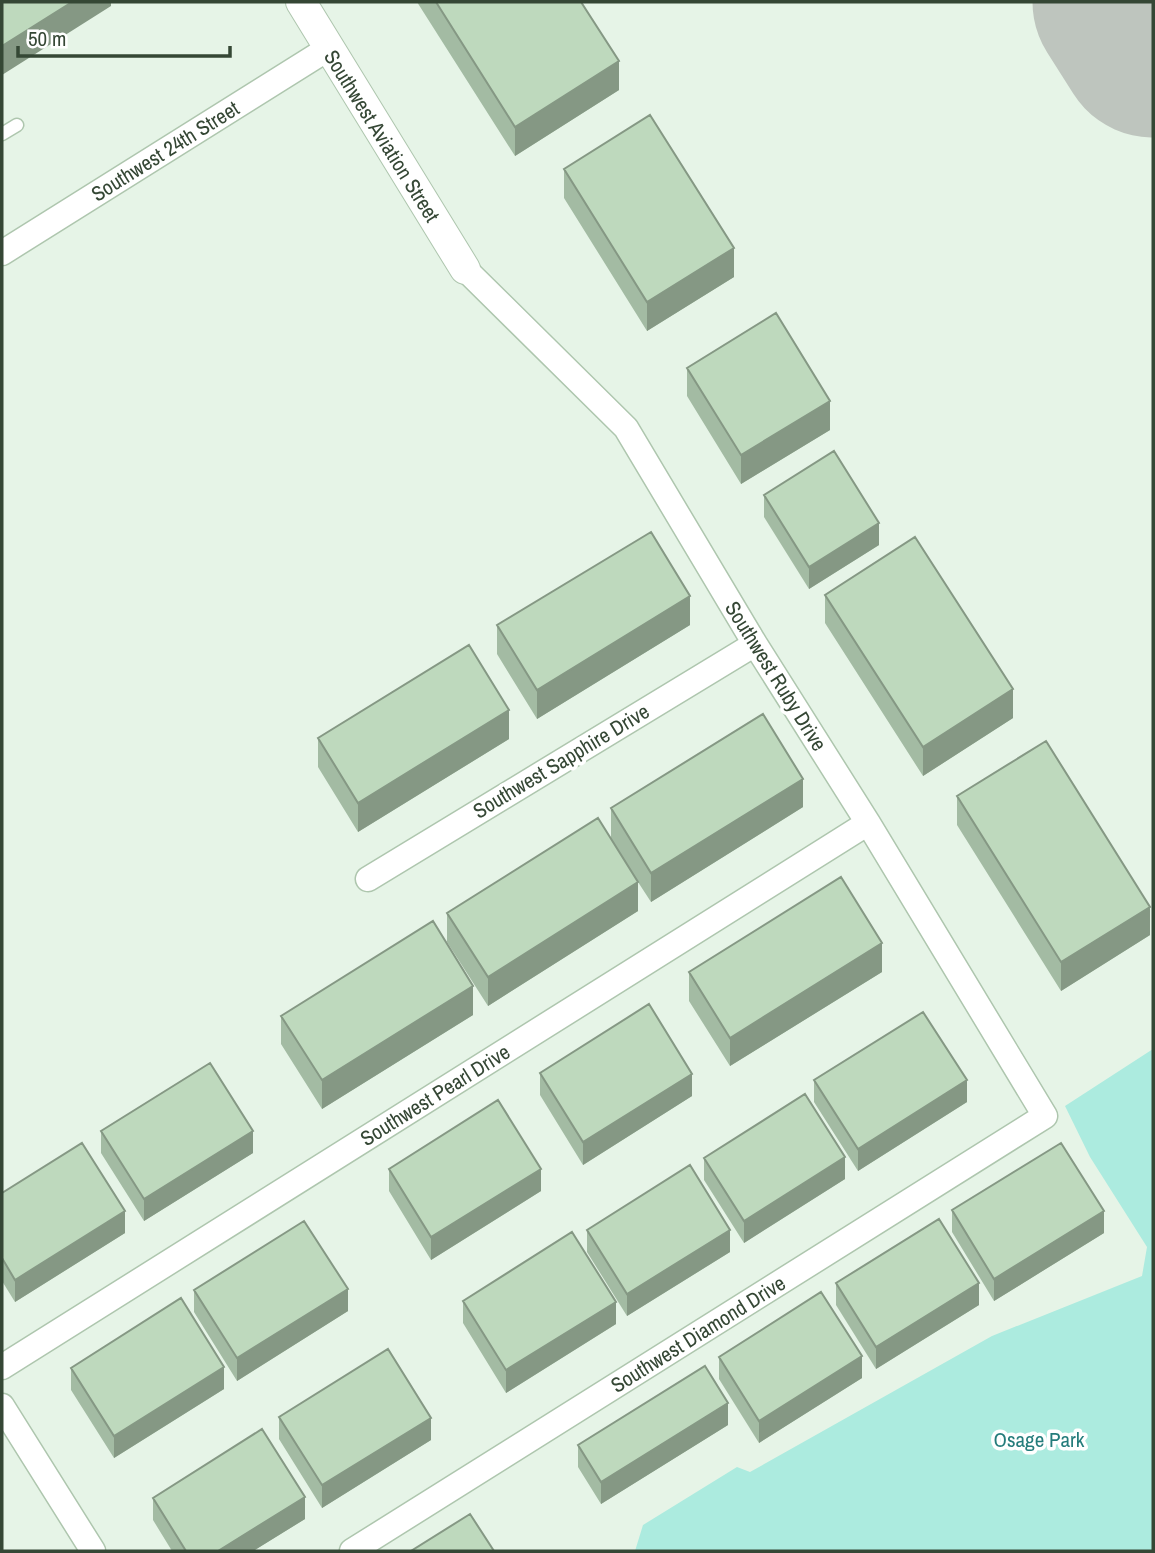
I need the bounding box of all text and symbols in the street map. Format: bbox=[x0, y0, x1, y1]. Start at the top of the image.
scale bar bbox=[18, 14, 229, 58]
text: 50 m bbox=[28, 24, 66, 53]
street label: Southwest Aviation Street bbox=[317, 44, 447, 228]
street label: Southwest 24th Street bbox=[85, 94, 245, 208]
street label: Southwest Ruby Drive bbox=[718, 596, 834, 756]
street label: Southwest Sapphire Drive bbox=[467, 697, 655, 825]
street label: Southwest Pearl Drive bbox=[355, 1037, 515, 1153]
street label: Southwest Diamond Drive bbox=[605, 1268, 791, 1400]
park label: Osage Park bbox=[994, 1425, 1085, 1454]

